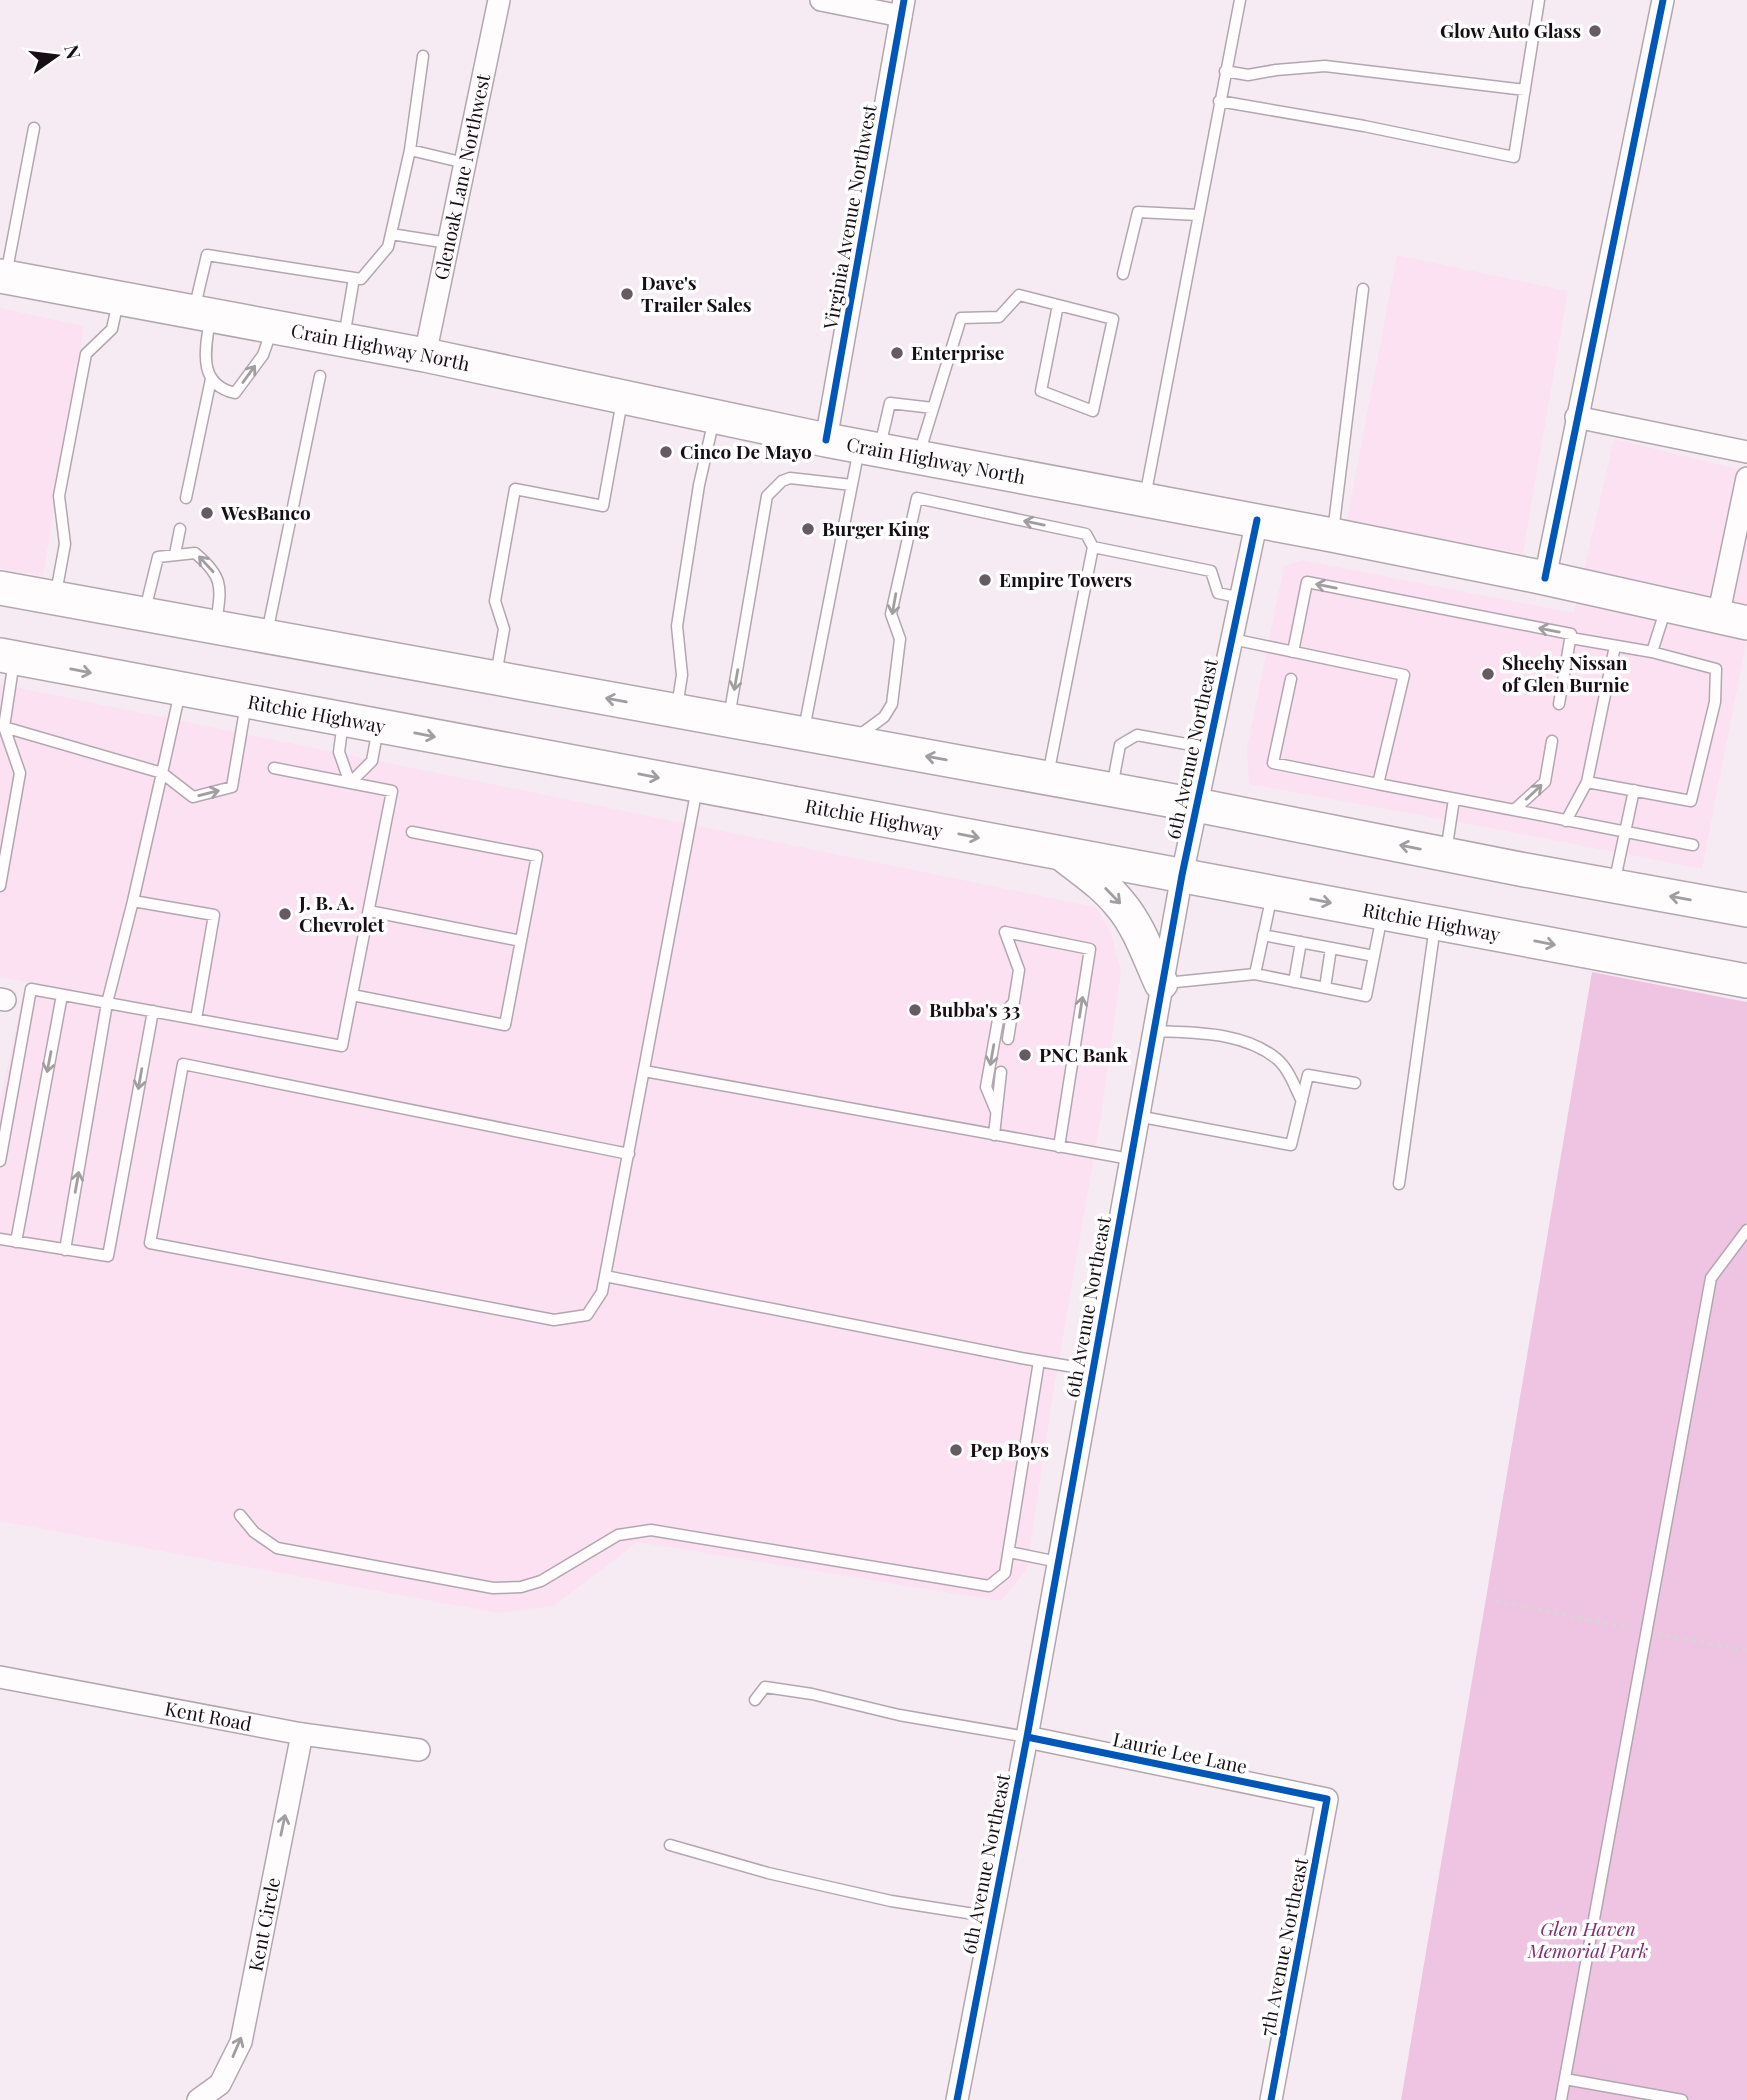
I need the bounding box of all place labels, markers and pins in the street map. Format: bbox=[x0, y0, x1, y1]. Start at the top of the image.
place label: Glow Auto Glass bbox=[1440, 17, 1581, 43]
marker: Glow Auto Glass bbox=[1587, 23, 1603, 39]
place label: Dave's Trailer Sales bbox=[641, 269, 752, 317]
marker: Dave's Trailer Sales bbox=[619, 286, 635, 302]
place label: Enterprise bbox=[911, 339, 1004, 365]
marker: Enterprise bbox=[889, 345, 905, 361]
place label: Cinco De Mayo bbox=[680, 438, 812, 464]
marker: Cinco De Mayo bbox=[658, 444, 674, 460]
place label: WesBanco bbox=[220, 499, 311, 525]
marker: WesBanco bbox=[199, 505, 215, 521]
place label: Burger King bbox=[822, 515, 930, 541]
marker: Burger King bbox=[800, 521, 816, 537]
place label: Empire Towers bbox=[999, 566, 1132, 592]
marker: Empire Towers bbox=[977, 572, 993, 588]
place label: Sheehy Nissan of Glen Burnie bbox=[1502, 649, 1629, 697]
marker: Sheehy Nissan of Glen Burnie bbox=[1480, 666, 1496, 682]
place label: J. B. A. Chevrolet bbox=[298, 889, 384, 937]
marker: J. B. A. Chevrolet bbox=[277, 906, 293, 922]
place label: Bubba's 33 bbox=[929, 996, 1020, 1022]
marker: Bubba's 33 bbox=[907, 1002, 923, 1018]
place label: PNC Bank bbox=[1039, 1041, 1129, 1067]
marker: PNC Bank bbox=[1017, 1047, 1033, 1063]
place label: Pep Boys bbox=[970, 1436, 1049, 1462]
marker: Pep Boys bbox=[948, 1442, 964, 1458]

